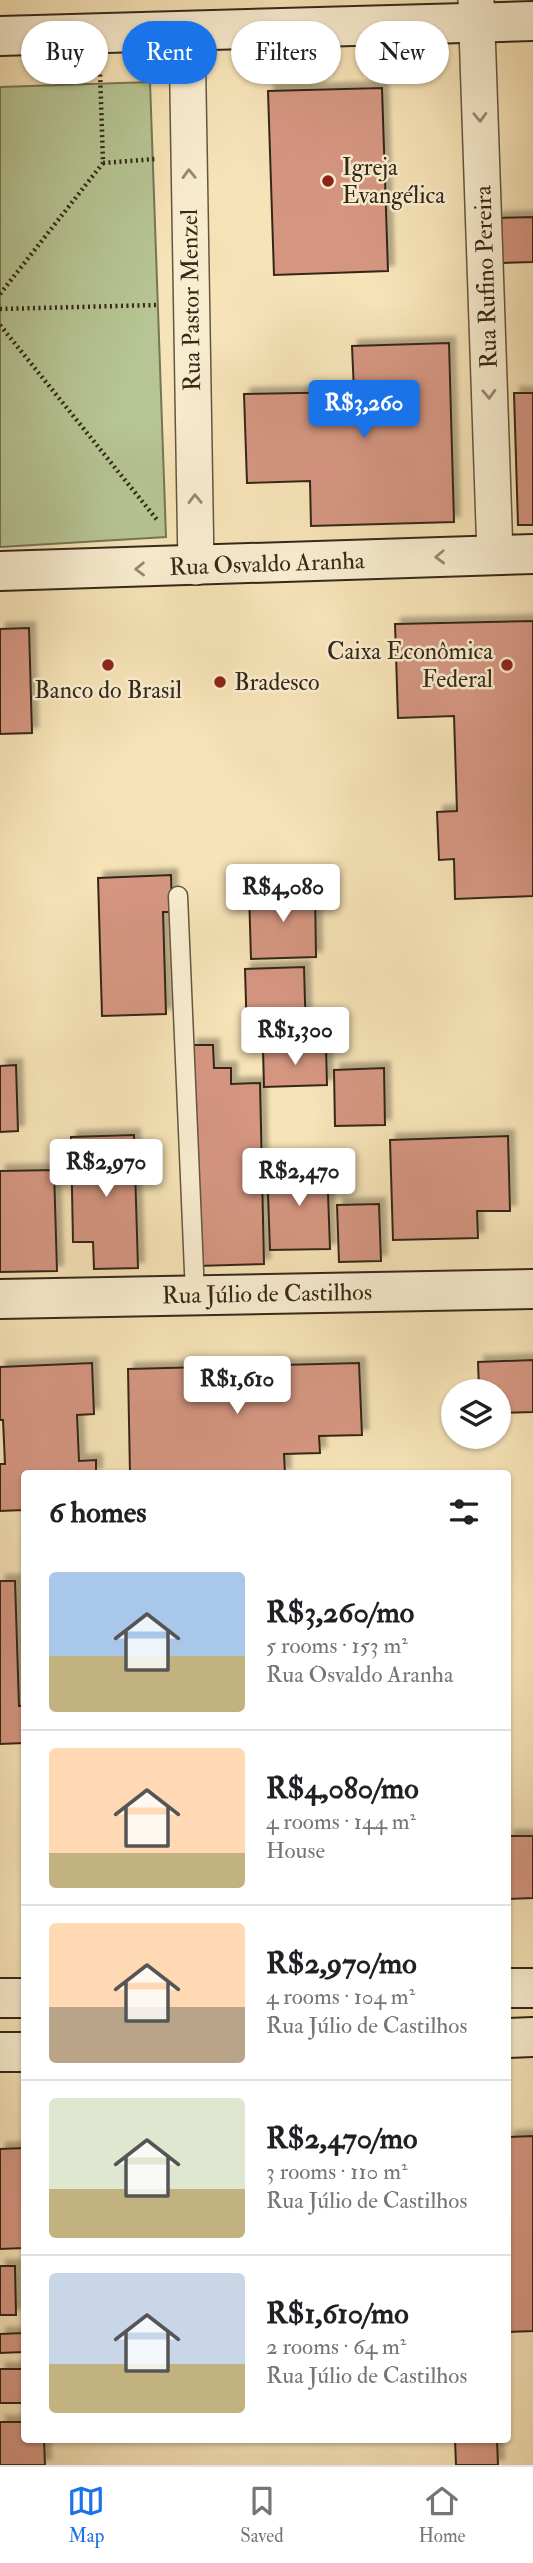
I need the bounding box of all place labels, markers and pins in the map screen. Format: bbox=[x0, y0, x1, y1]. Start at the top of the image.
place label: Igreja Evangélica bbox=[342, 152, 446, 211]
marker: Igreja Evangélica bbox=[320, 173, 336, 189]
pin: R$3,260 bbox=[299, 380, 429, 440]
place label: Caixa Econômica Federal bbox=[327, 636, 494, 695]
marker: Banco do Brasil bbox=[100, 657, 116, 673]
marker: Caixa Econômica Federal bbox=[499, 657, 515, 673]
place label: Bradesco bbox=[234, 667, 320, 698]
marker: Bradesco bbox=[212, 674, 228, 690]
place label: Banco do Brasil bbox=[34, 675, 182, 706]
pin: R$4,080 bbox=[218, 864, 348, 924]
pin: R$1,300 bbox=[230, 1007, 360, 1067]
pin: R$2,970 bbox=[41, 1140, 171, 1199]
pin: R$2,470 bbox=[234, 1148, 364, 1208]
pin: R$1,610 bbox=[172, 1356, 302, 1416]

